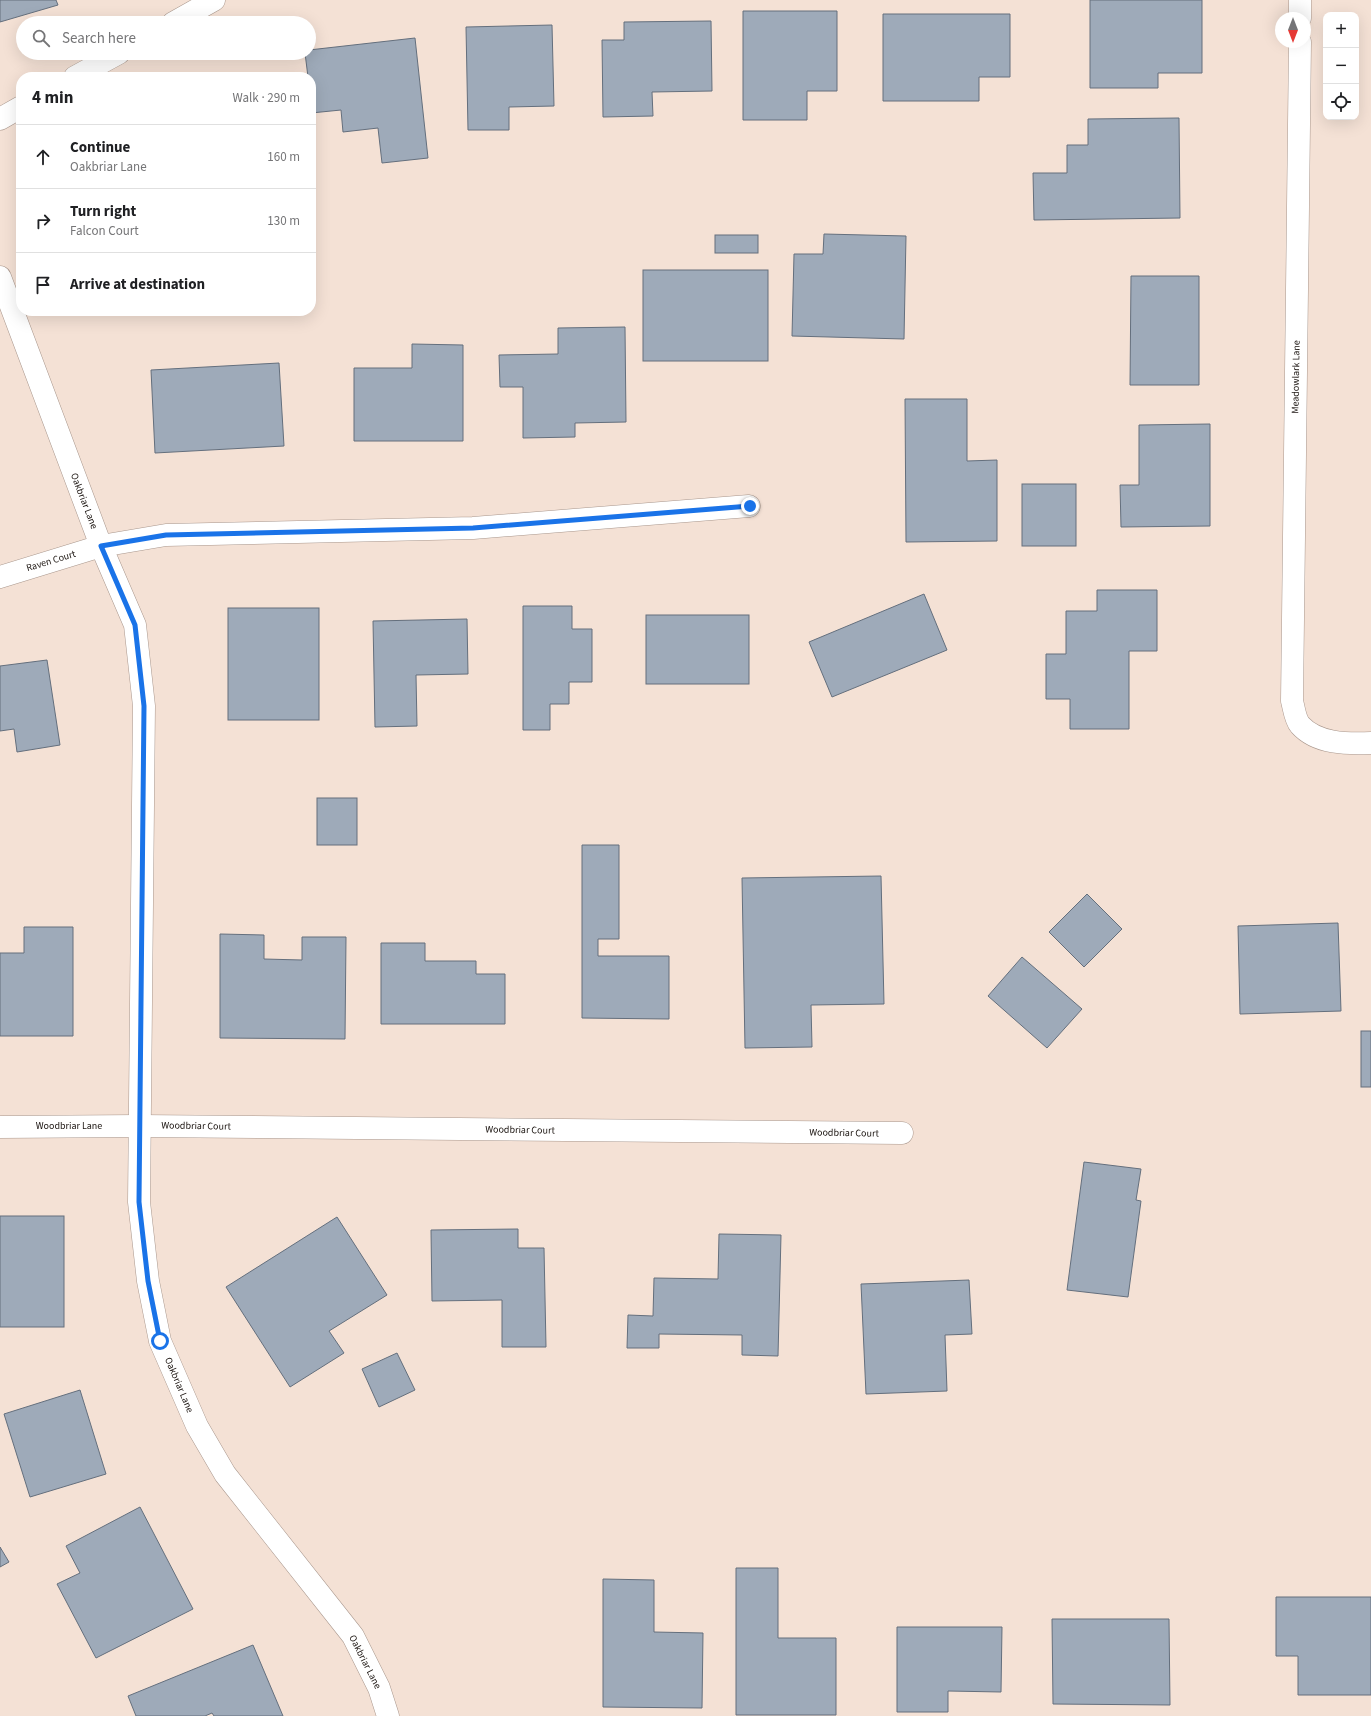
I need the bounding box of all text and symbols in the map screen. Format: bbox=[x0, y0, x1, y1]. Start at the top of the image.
north arrow bbox=[1275, 12, 1311, 48]
map controls bbox=[1323, 12, 1359, 120]
button: + bbox=[1323, 12, 1359, 48]
search box bbox=[16, 16, 316, 60]
icon: search bbox=[30, 27, 52, 49]
text: Search here bbox=[62, 28, 136, 49]
button: − bbox=[1323, 48, 1359, 84]
button: locate bbox=[1323, 84, 1359, 120]
text: 4 min bbox=[32, 86, 73, 110]
text: Walk · 290 m bbox=[232, 89, 300, 107]
text: Continue bbox=[70, 137, 130, 158]
icon: ahead bbox=[32, 146, 54, 168]
text: 160 m bbox=[267, 148, 300, 166]
text: Oakbriar Lane bbox=[70, 158, 147, 176]
text: Turn right bbox=[70, 201, 136, 222]
icon: right bbox=[32, 210, 54, 232]
text: 130 m bbox=[267, 212, 300, 230]
text: Falcon Court bbox=[70, 222, 139, 240]
icon: arrive bbox=[32, 274, 54, 296]
text: Arrive at destination bbox=[70, 274, 205, 295]
street label: Meadowlark Lane bbox=[1288, 340, 1304, 414]
street label: Oakbriar Lane bbox=[67, 471, 101, 531]
route end bbox=[741, 497, 759, 515]
street label: Raven Court bbox=[24, 547, 78, 575]
street label: Woodbriar Court bbox=[161, 1118, 232, 1134]
street label: Woodbriar Lane bbox=[36, 1119, 102, 1133]
street label: Woodbriar Court bbox=[485, 1122, 556, 1138]
street label: Woodbriar Court bbox=[809, 1125, 880, 1141]
route start bbox=[151, 1332, 169, 1350]
street label: Oakbriar Lane bbox=[161, 1355, 197, 1415]
street label: Oakbriar Lane bbox=[345, 1633, 385, 1691]

